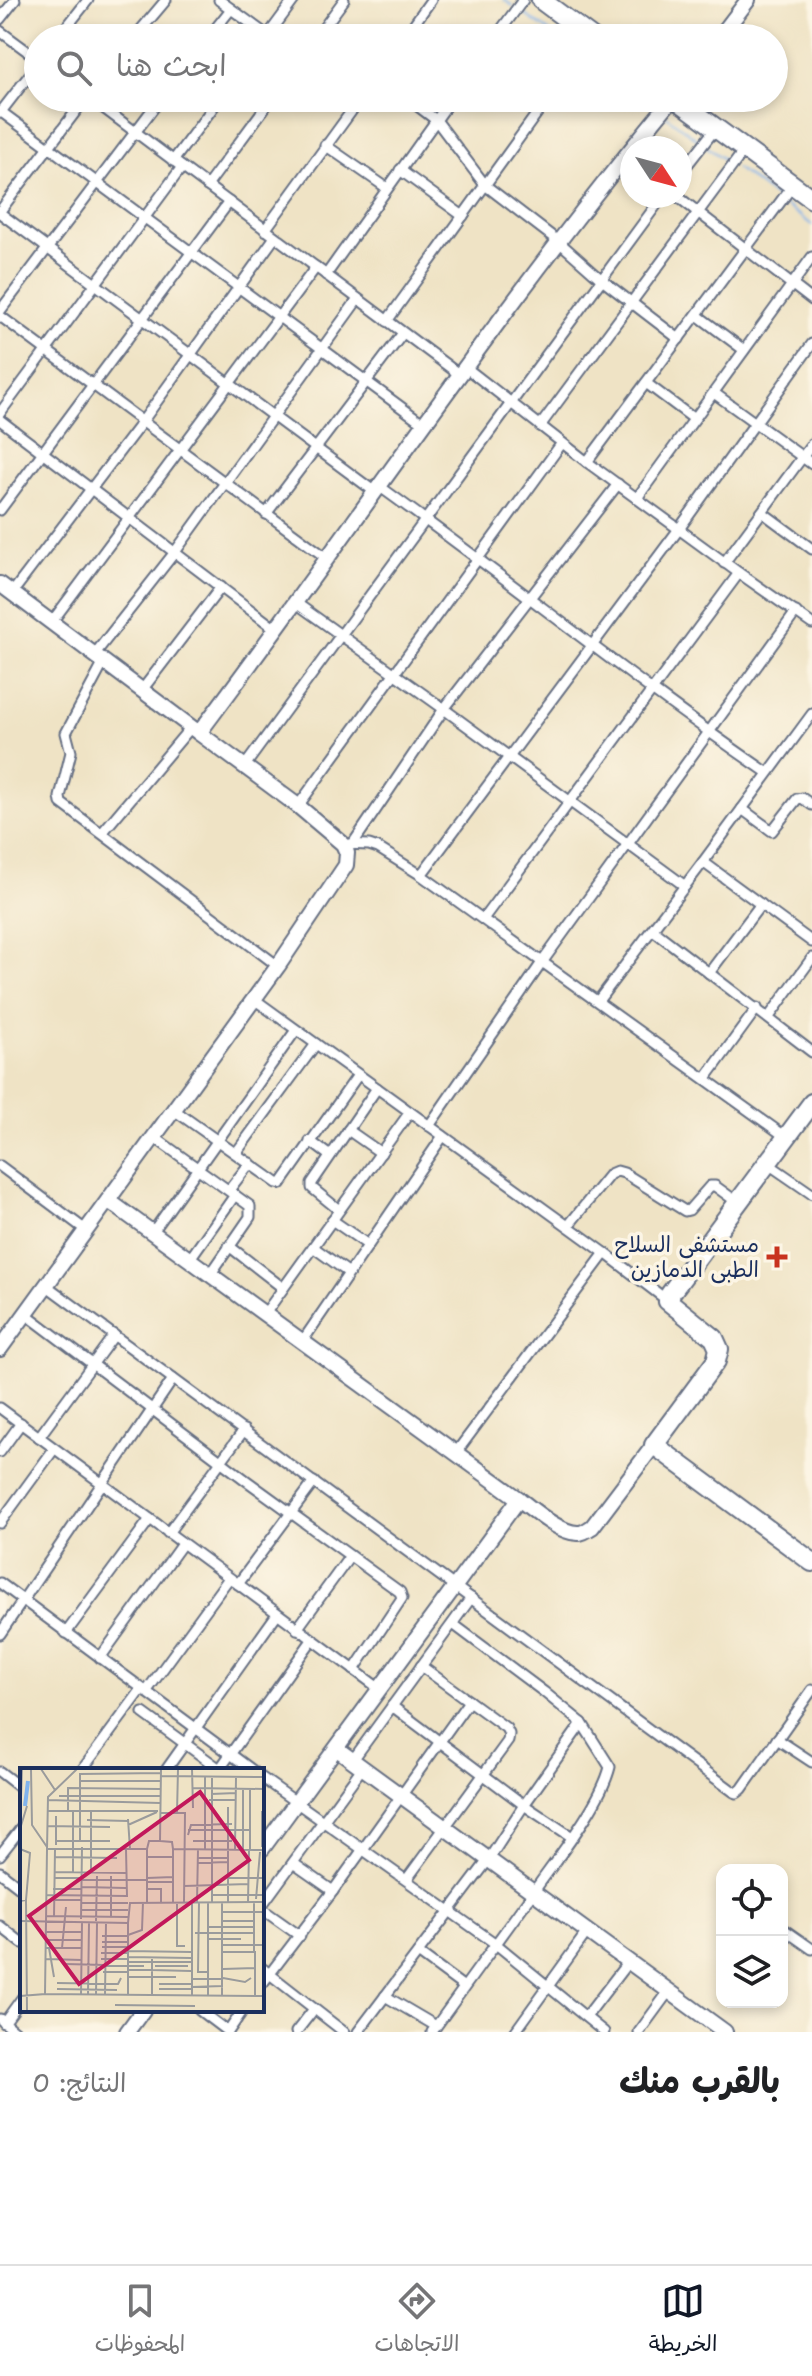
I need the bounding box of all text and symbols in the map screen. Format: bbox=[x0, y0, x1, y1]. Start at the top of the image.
search box bbox=[24, 24, 788, 112]
text: ابحث هنا bbox=[116, 45, 227, 86]
icon: search bbox=[52, 46, 96, 90]
north arrow bbox=[620, 136, 692, 208]
place label: مستشفى السلاح الطبى الدمازين bbox=[614, 1230, 759, 1284]
marker: مستشفى السلاح الطبى الدمازين bbox=[766, 1246, 788, 1268]
inset map bbox=[20, 1768, 264, 2012]
map controls bbox=[716, 1864, 788, 2008]
button: locate bbox=[716, 1864, 788, 1936]
button: layers bbox=[716, 1936, 788, 2008]
text: بالقرب منك bbox=[619, 2058, 780, 2104]
text: النتائج: 0 bbox=[32, 2065, 126, 2100]
tab: المحفوظات bbox=[95, 2279, 185, 2363]
tab: الاتجاهات bbox=[375, 2279, 459, 2363]
tab: الخريطة bbox=[649, 2279, 717, 2363]

